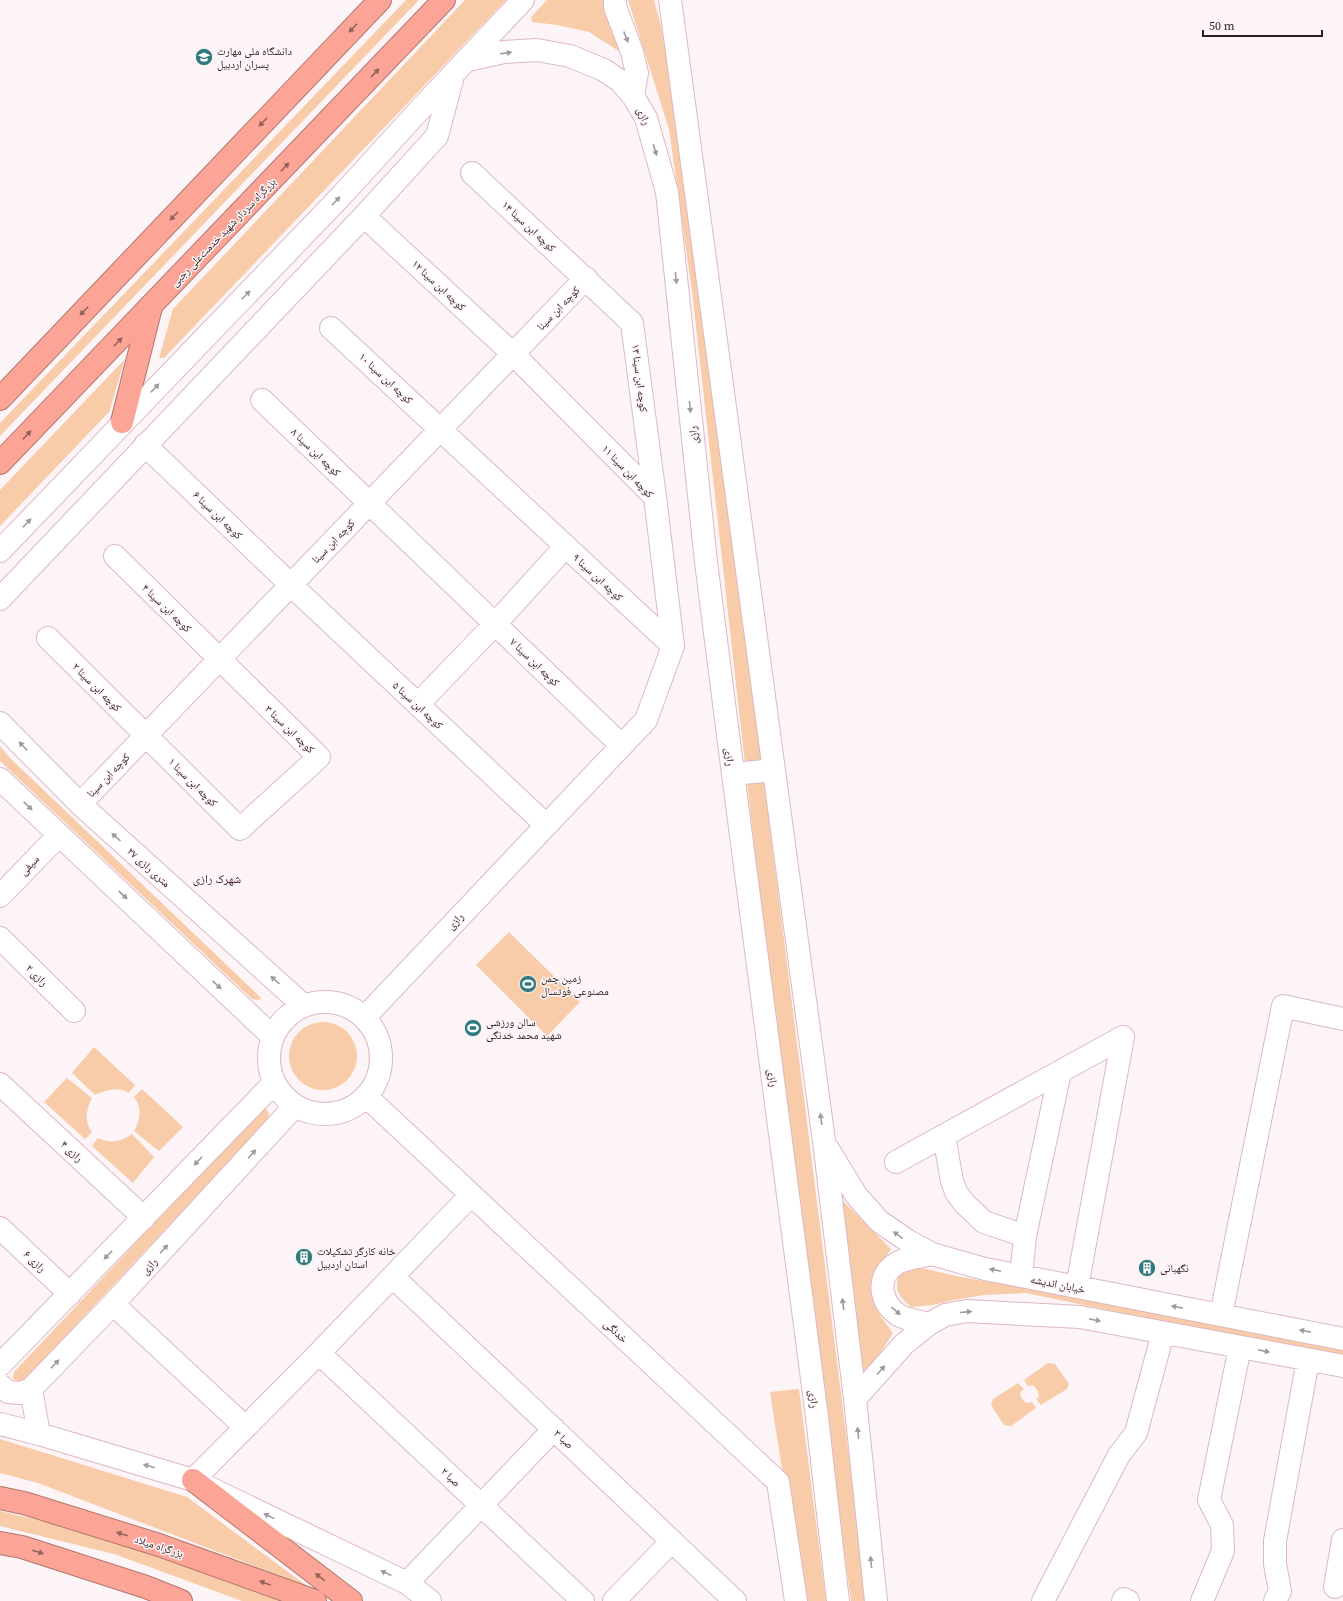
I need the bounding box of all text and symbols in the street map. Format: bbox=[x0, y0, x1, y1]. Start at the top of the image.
scale bar bbox=[1203, 12, 1322, 38]
text: 50 m bbox=[1209, 18, 1235, 34]
one-way arrow bbox=[348, 23, 358, 33]
one-way arrow bbox=[624, 31, 630, 43]
place label: دانشگاه ملی مهارت پسران اردبیل bbox=[217, 44, 292, 72]
school or university icon: دانشگاه ملی مهارت پسران اردبیل bbox=[194, 47, 214, 67]
one-way arrow bbox=[500, 49, 512, 56]
one-way arrow bbox=[370, 68, 379, 78]
street label: رازی bbox=[633, 105, 654, 128]
one-way arrow bbox=[259, 117, 268, 127]
one-way arrow bbox=[652, 144, 658, 156]
one-way arrow bbox=[280, 162, 290, 172]
street label: بزرگراه سردار شهید خدمت‌علی رجبی bbox=[167, 175, 279, 290]
one-way arrow bbox=[331, 196, 341, 206]
street label: کوچه ابن سینا ۱۴ bbox=[498, 198, 559, 256]
one-way arrow bbox=[169, 211, 179, 221]
street label: کوچه ابن سینا ۱۲ bbox=[408, 257, 469, 315]
one-way arrow bbox=[673, 272, 679, 284]
street label: کوچه ابن سینا bbox=[533, 283, 584, 334]
one-way arrow bbox=[241, 290, 250, 300]
one-way arrow bbox=[80, 306, 89, 315]
one-way arrow bbox=[113, 337, 122, 347]
street label: کوچه ابن سینا ۱۳ bbox=[628, 343, 651, 413]
street label: کوچه ابن سینا ۱۰ bbox=[355, 350, 416, 408]
one-way arrow bbox=[150, 383, 160, 393]
one-way arrow bbox=[687, 401, 693, 413]
street label: کوچه ابن سینا ۸ bbox=[288, 425, 344, 480]
street label: رازی bbox=[685, 425, 702, 445]
one-way arrow bbox=[22, 430, 32, 440]
street label: کوچه ابن سینا ۱۱ bbox=[598, 441, 657, 502]
street label: کوچه ابن سینا ۶ bbox=[190, 488, 246, 543]
street label: کوچه ابن سینا bbox=[308, 516, 359, 567]
one-way arrow bbox=[22, 518, 32, 528]
street label: کوچه ابن سینا ۹ bbox=[569, 550, 626, 605]
street label: کوچه ابن سینا ۴ bbox=[139, 581, 195, 636]
street label: کوچه ابن سینا ۷ bbox=[507, 635, 563, 690]
street label: کوچه ابن سینا ۲ bbox=[69, 660, 125, 715]
street label: کوچه ابن سینا ۵ bbox=[389, 678, 446, 733]
street label: کوچه ابن سینا ۳ bbox=[262, 702, 318, 757]
one-way arrow bbox=[18, 741, 28, 751]
street label: رازی bbox=[721, 747, 738, 767]
street label: کوچه ابن سینا bbox=[83, 750, 134, 801]
street label: کوچه ابن سینا ۱ bbox=[165, 755, 221, 810]
one-way arrow bbox=[23, 801, 33, 811]
one-way arrow bbox=[111, 832, 121, 841]
street label: ۲۷ متری رازی bbox=[124, 844, 173, 891]
street label: سیفی bbox=[16, 852, 43, 879]
district label: شهرک رازی bbox=[193, 871, 241, 887]
one-way arrow bbox=[118, 891, 128, 900]
street label: رازی bbox=[444, 910, 467, 933]
street label: رازی ۲ bbox=[22, 961, 51, 990]
place label: زمین چمن مصنوعی فوتسال bbox=[541, 971, 609, 999]
sports icon: زمین چمن مصنوعی فوتسال bbox=[518, 974, 538, 994]
one-way arrow bbox=[270, 976, 279, 985]
one-way arrow bbox=[212, 980, 222, 990]
place label: سالن ورزشی شهید محمد خدنگی bbox=[486, 1015, 562, 1043]
sports icon: سالن ورزشی شهید محمد خدنگی bbox=[463, 1018, 483, 1038]
street label: رازی bbox=[764, 1068, 781, 1088]
one-way arrow bbox=[818, 1113, 824, 1125]
street label: رازی ۴ bbox=[57, 1137, 86, 1166]
one-way arrow bbox=[247, 1148, 256, 1159]
one-way arrow bbox=[193, 1156, 203, 1166]
one-way arrow bbox=[893, 1230, 904, 1239]
one-way arrow bbox=[159, 1244, 168, 1255]
place label: خانه کارگر تشکیلات استان اردبیل bbox=[317, 1244, 396, 1272]
street label: رازی ۶ bbox=[20, 1247, 49, 1276]
building icon: خانه کارگر تشکیلات استان اردبیل bbox=[294, 1247, 314, 1267]
one-way arrow bbox=[103, 1250, 113, 1260]
street label: رازی bbox=[138, 1255, 161, 1278]
building icon: نگهبانی bbox=[1137, 1258, 1157, 1278]
place label: نگهبانی bbox=[1160, 1261, 1189, 1276]
one-way arrow bbox=[989, 1267, 1001, 1273]
street label: خیابان اندیشه bbox=[1029, 1272, 1087, 1297]
one-way arrow bbox=[840, 1298, 846, 1310]
one-way arrow bbox=[1171, 1303, 1183, 1309]
one-way arrow bbox=[891, 1307, 901, 1316]
one-way arrow bbox=[960, 1308, 972, 1315]
street label: خدنگی bbox=[600, 1316, 631, 1346]
one-way arrow bbox=[1089, 1317, 1101, 1323]
one-way arrow bbox=[1299, 1328, 1311, 1334]
one-way arrow bbox=[1258, 1349, 1270, 1355]
one-way arrow bbox=[50, 1359, 60, 1369]
one-way arrow bbox=[876, 1364, 885, 1375]
street label: رازی bbox=[805, 1389, 822, 1409]
street label: صبا ۳ bbox=[550, 1426, 577, 1452]
one-way arrow bbox=[855, 1427, 861, 1439]
one-way arrow bbox=[143, 1463, 155, 1469]
street label: صبا ۲ bbox=[437, 1464, 464, 1490]
one-way arrow bbox=[263, 1513, 274, 1519]
one-way arrow bbox=[116, 1531, 128, 1537]
street label: بزرگراه میلاد bbox=[132, 1532, 185, 1561]
one-way arrow bbox=[32, 1549, 44, 1555]
one-way arrow bbox=[868, 1556, 875, 1568]
one-way arrow bbox=[380, 1570, 391, 1576]
one-way arrow bbox=[314, 1573, 325, 1581]
one-way arrow bbox=[259, 1580, 271, 1586]

